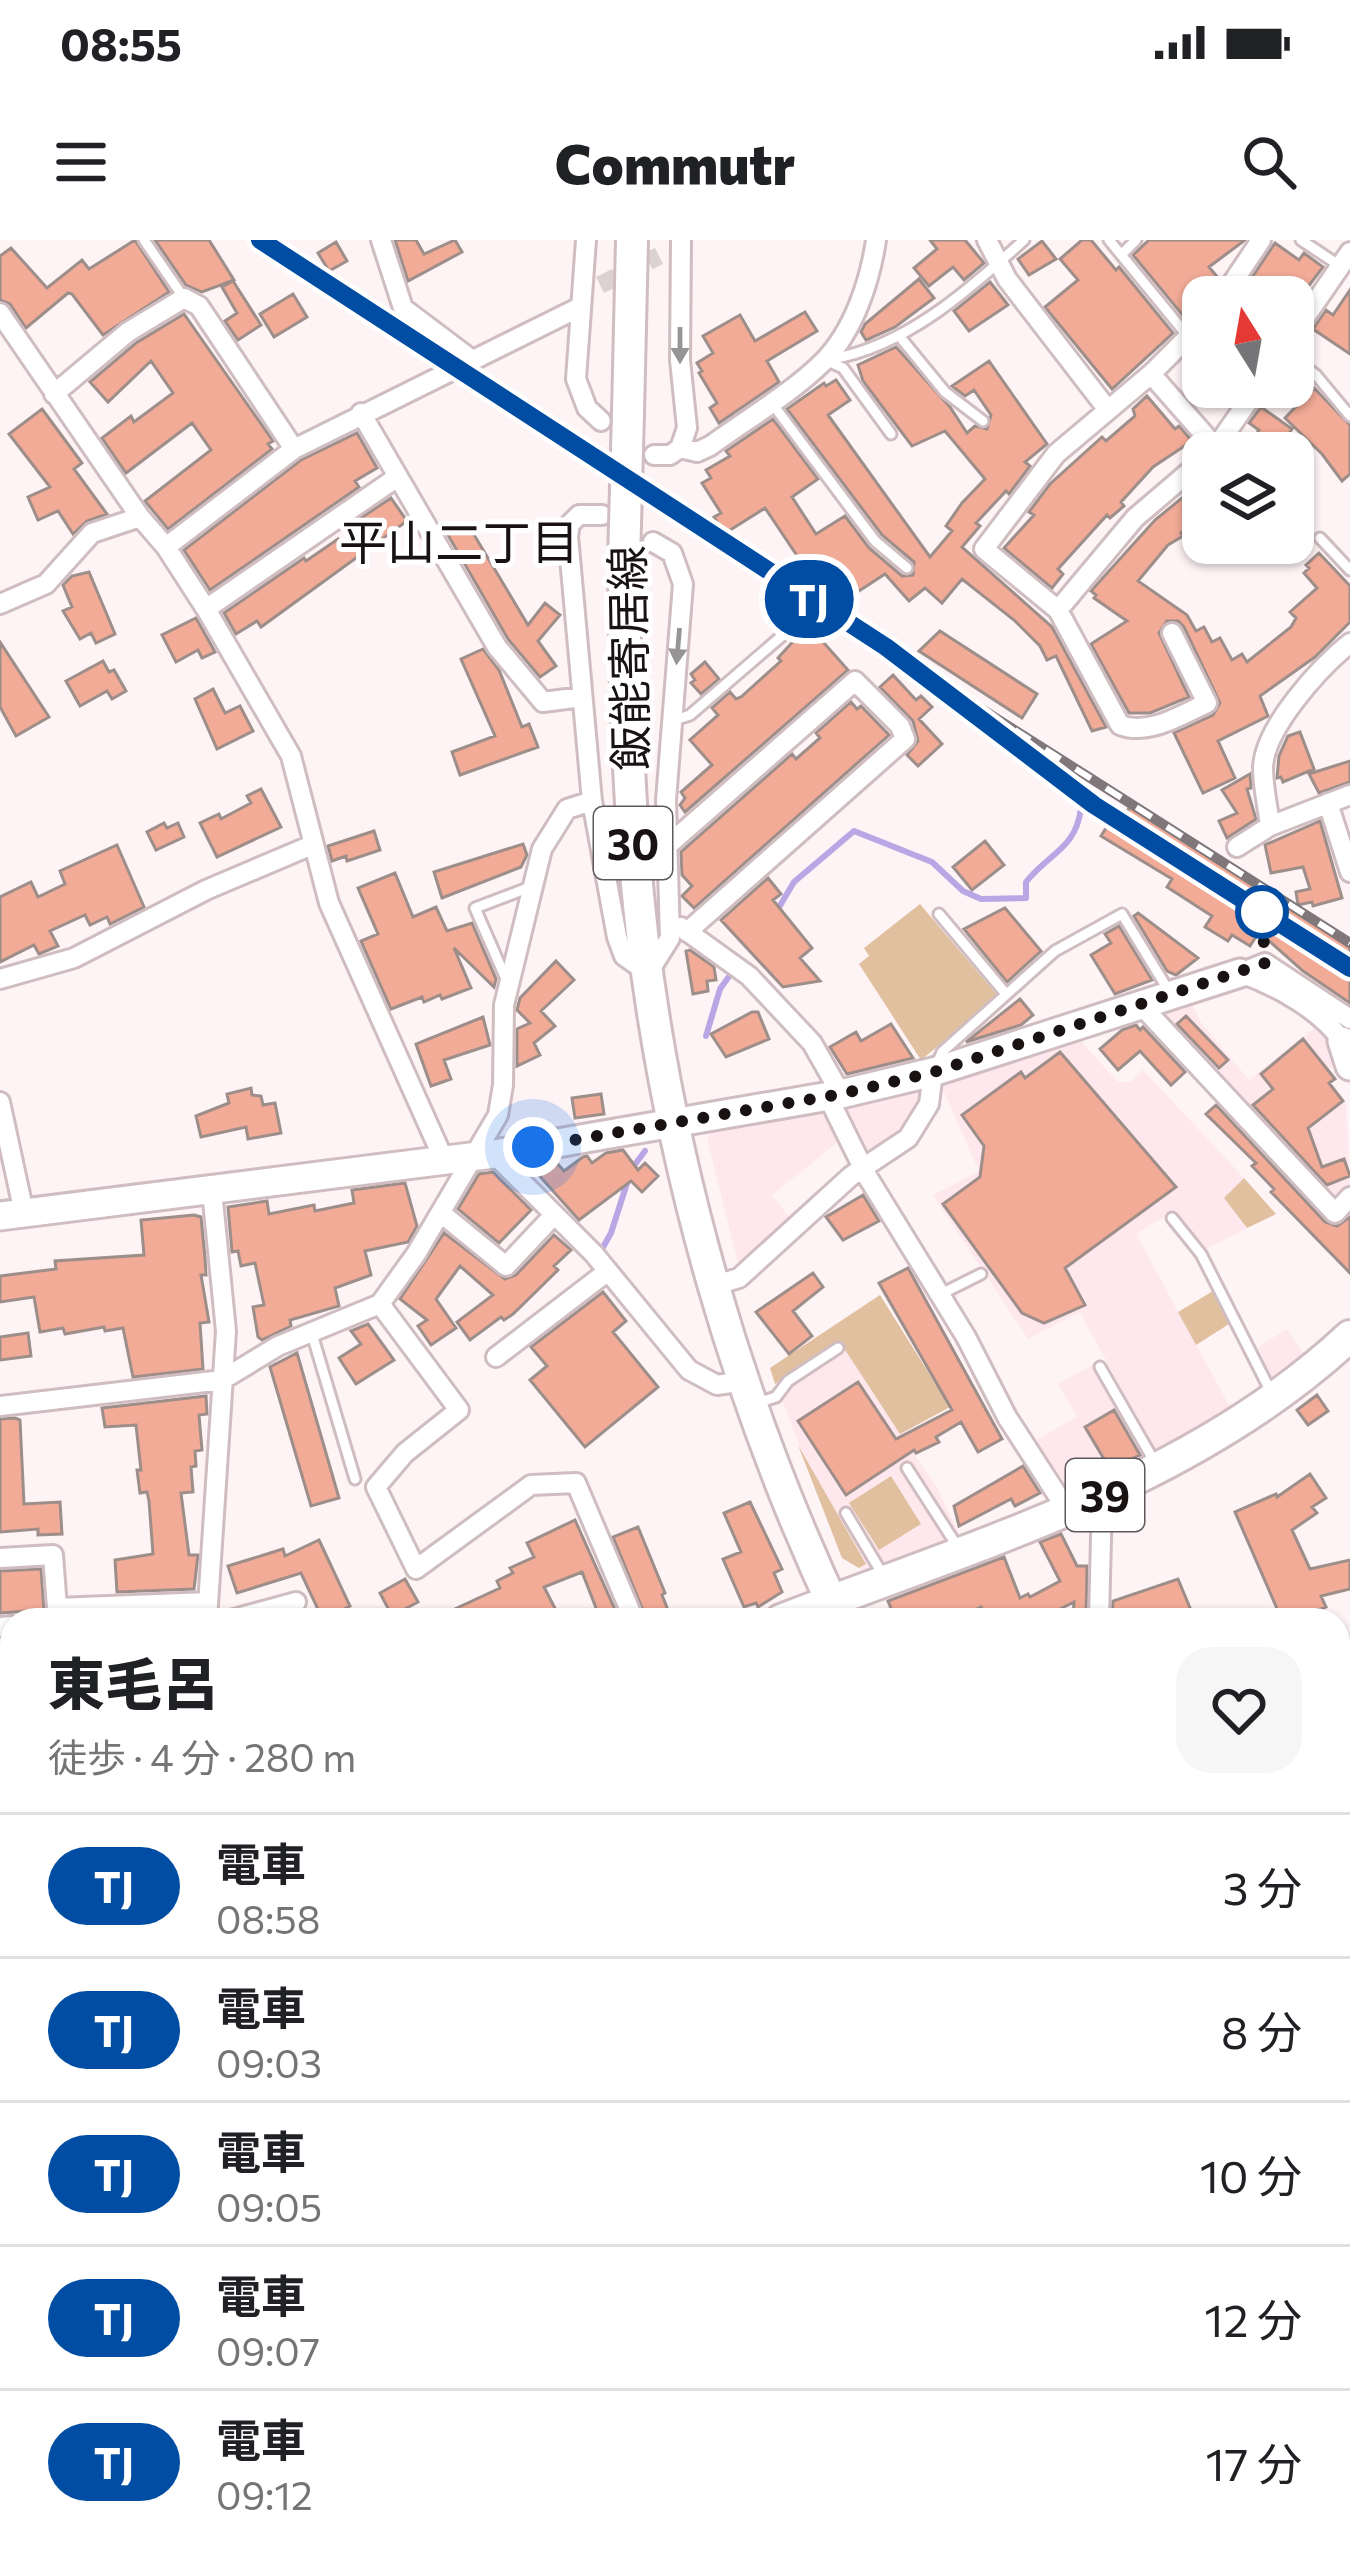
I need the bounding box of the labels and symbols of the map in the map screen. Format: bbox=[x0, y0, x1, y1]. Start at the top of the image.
north arrow bbox=[1182, 276, 1314, 408]
one-way arrow bbox=[670, 327, 690, 365]
district label: 平山二丁目 bbox=[339, 511, 579, 570]
street label: 飯能寄居線 bbox=[598, 545, 656, 771]
line badge: TJ bbox=[755, 560, 863, 638]
one-way arrow bbox=[668, 628, 687, 665]
road number: 30 bbox=[594, 807, 672, 879]
unlabelled marker bbox=[1237, 887, 1287, 937]
your location bbox=[503, 1117, 563, 1177]
road number: 39 bbox=[1066, 1459, 1144, 1531]

